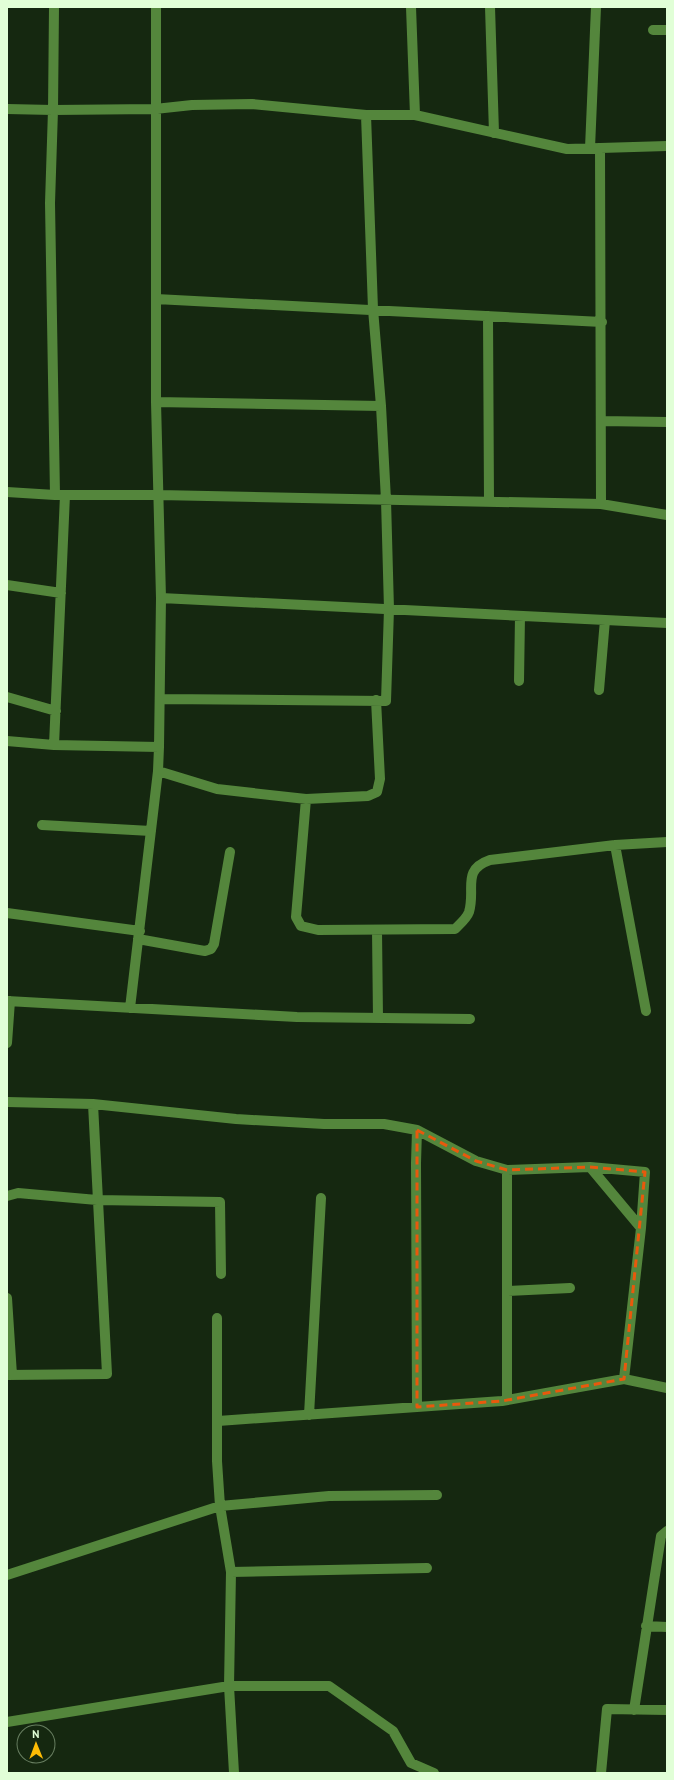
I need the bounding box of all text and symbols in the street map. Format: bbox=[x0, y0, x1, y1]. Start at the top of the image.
north arrow bbox=[16, 1724, 56, 1764]
text: N bbox=[32, 1727, 40, 1741]

